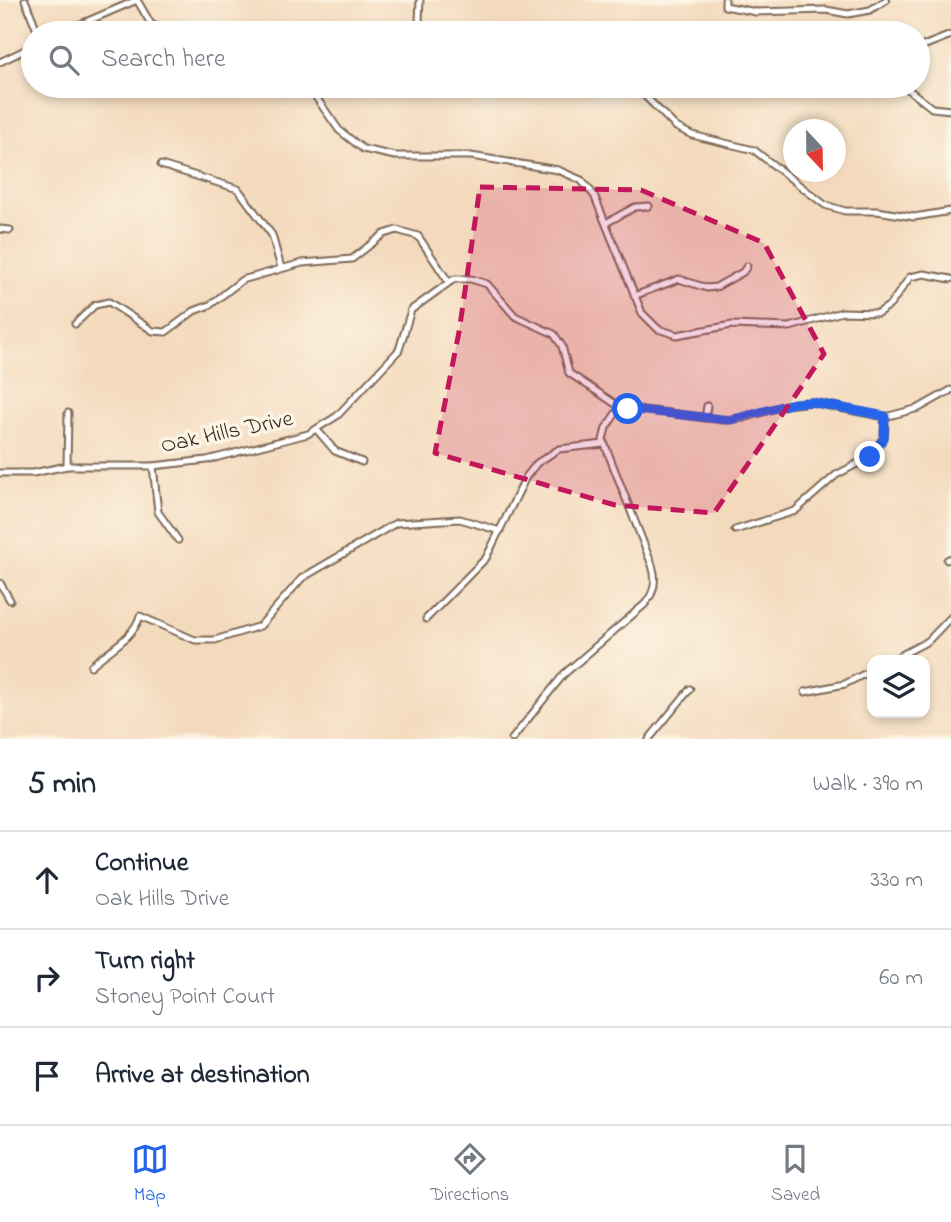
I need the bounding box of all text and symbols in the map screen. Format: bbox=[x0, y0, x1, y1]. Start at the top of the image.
search box bbox=[21, 21, 930, 98]
icon: search bbox=[45, 41, 83, 79]
text: Search here bbox=[101, 41, 226, 79]
north arrow bbox=[783, 119, 846, 182]
route start bbox=[612, 393, 643, 424]
street label: Oak Hills Drive bbox=[158, 403, 297, 463]
route end bbox=[854, 441, 885, 472]
map controls bbox=[867, 655, 930, 718]
button: layers bbox=[867, 655, 930, 718]
text: 5 min bbox=[28, 763, 96, 807]
text: Walk · 390 m bbox=[812, 768, 923, 801]
text: Continue bbox=[95, 845, 188, 883]
icon: ahead bbox=[28, 861, 66, 899]
text: 330 m bbox=[870, 864, 923, 897]
text: Oak Hills Drive bbox=[95, 883, 229, 916]
text: Turn right bbox=[95, 943, 195, 981]
icon: right bbox=[28, 959, 66, 997]
text: 60 m bbox=[879, 962, 923, 995]
text: Stoney Point Court bbox=[95, 981, 275, 1014]
icon: arrive bbox=[28, 1057, 66, 1095]
text: Arrive at destination bbox=[95, 1057, 310, 1095]
tab: Map bbox=[131, 1140, 169, 1209]
tab: Directions bbox=[430, 1140, 509, 1209]
tab: Saved bbox=[771, 1140, 820, 1209]

